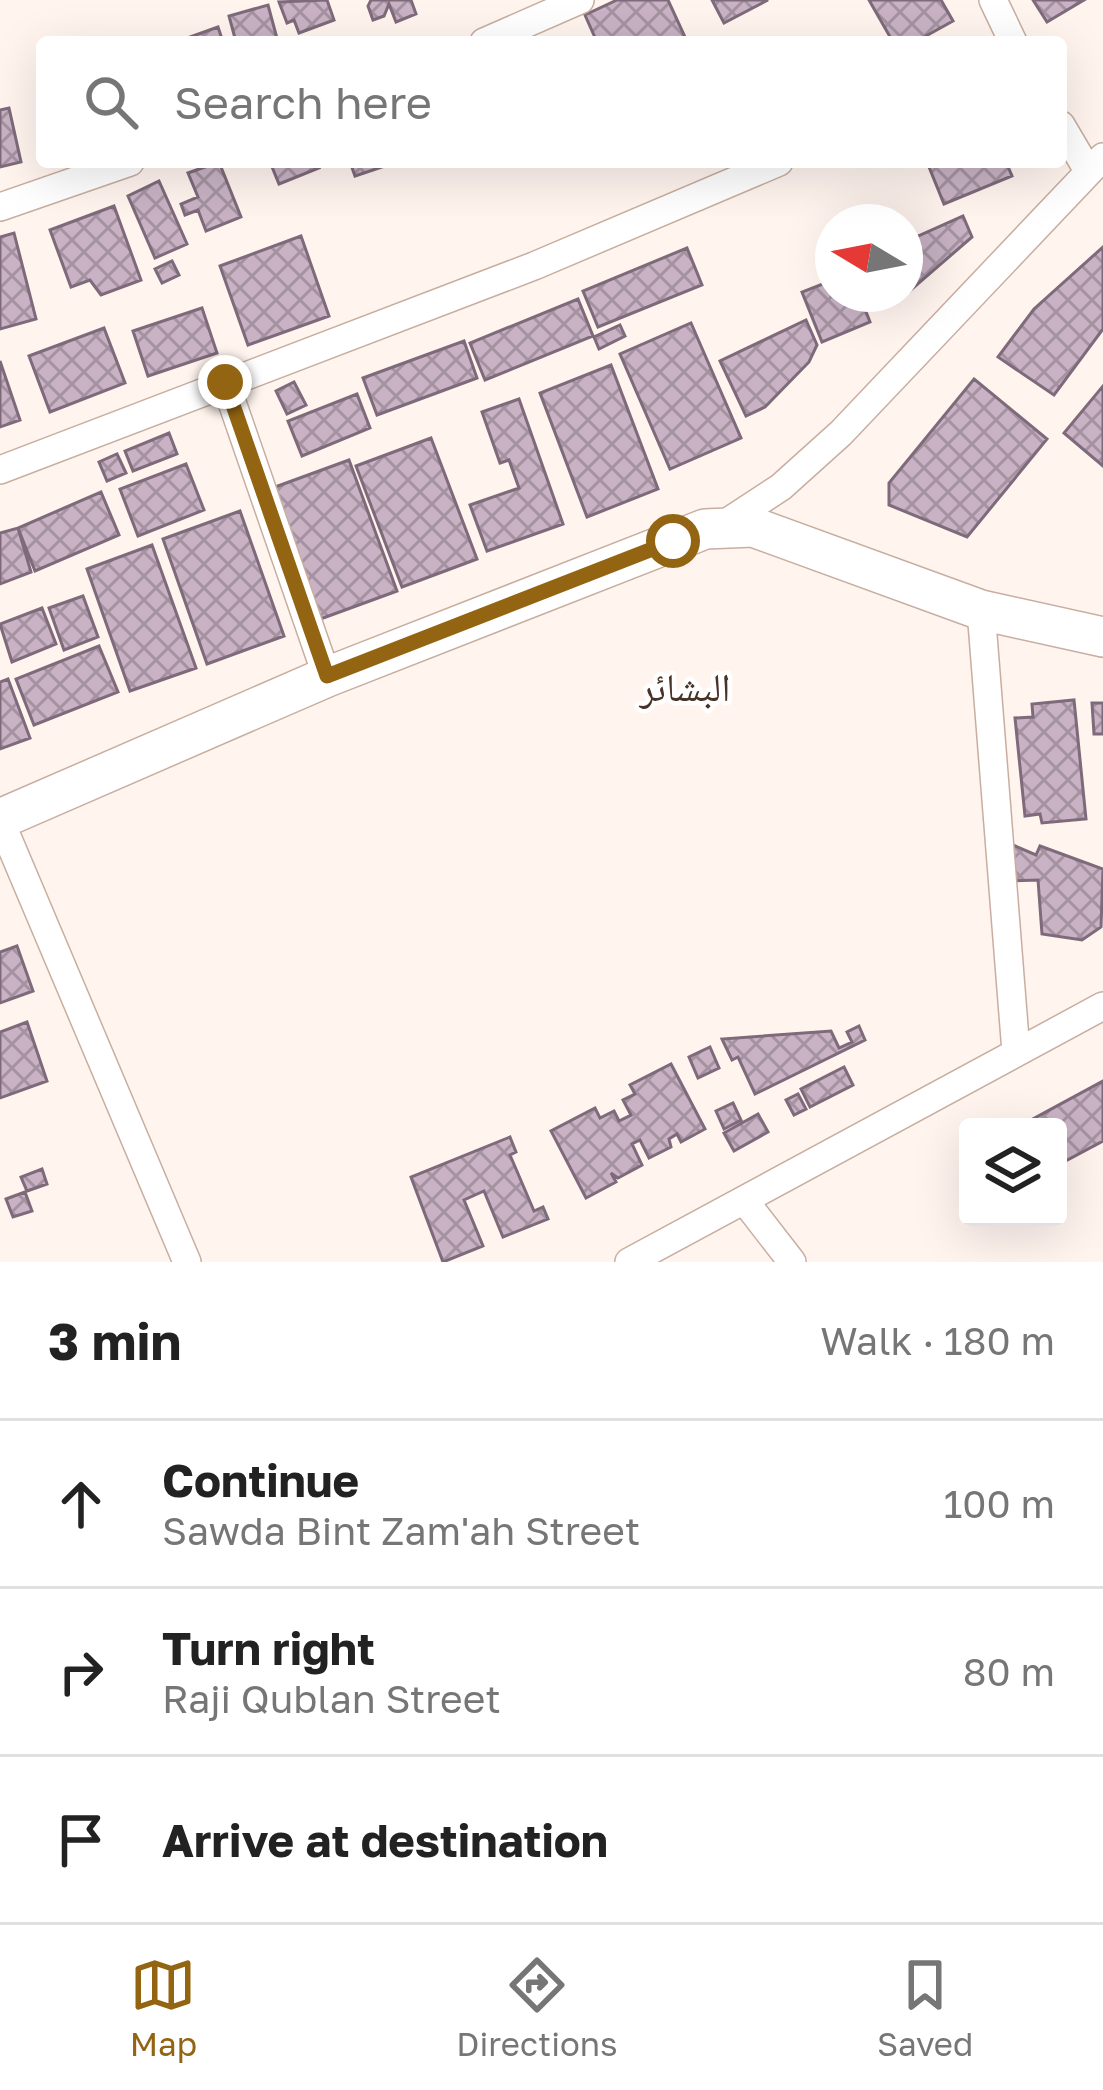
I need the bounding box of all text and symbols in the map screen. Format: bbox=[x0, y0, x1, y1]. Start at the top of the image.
search box bbox=[36, 36, 1067, 168]
icon: search bbox=[78, 69, 144, 135]
text: Search here bbox=[174, 75, 432, 129]
north arrow bbox=[815, 204, 923, 312]
route end bbox=[198, 355, 252, 409]
route start bbox=[646, 514, 700, 568]
district label: البشائر bbox=[638, 663, 731, 710]
map controls bbox=[959, 1118, 1067, 1226]
button: layers bbox=[959, 1118, 1067, 1226]
text: 3 min bbox=[48, 1310, 181, 1371]
text: Walk · 180 m bbox=[820, 1317, 1055, 1364]
text: Continue bbox=[162, 1453, 359, 1507]
icon: ahead bbox=[48, 1471, 114, 1537]
text: 100 m bbox=[943, 1480, 1055, 1527]
text: Sawda Bint Zam'ah Street bbox=[162, 1507, 640, 1554]
text: Turn right bbox=[162, 1621, 375, 1675]
icon: right bbox=[48, 1639, 114, 1705]
text: 80 m bbox=[963, 1648, 1055, 1695]
text: Raji Qublan Street bbox=[162, 1675, 501, 1722]
icon: arrive bbox=[48, 1807, 114, 1873]
text: Arrive at destination bbox=[162, 1813, 608, 1867]
tab: Map bbox=[130, 1952, 197, 2063]
tab: Directions bbox=[456, 1952, 618, 2063]
tab: Saved bbox=[877, 1952, 973, 2063]

